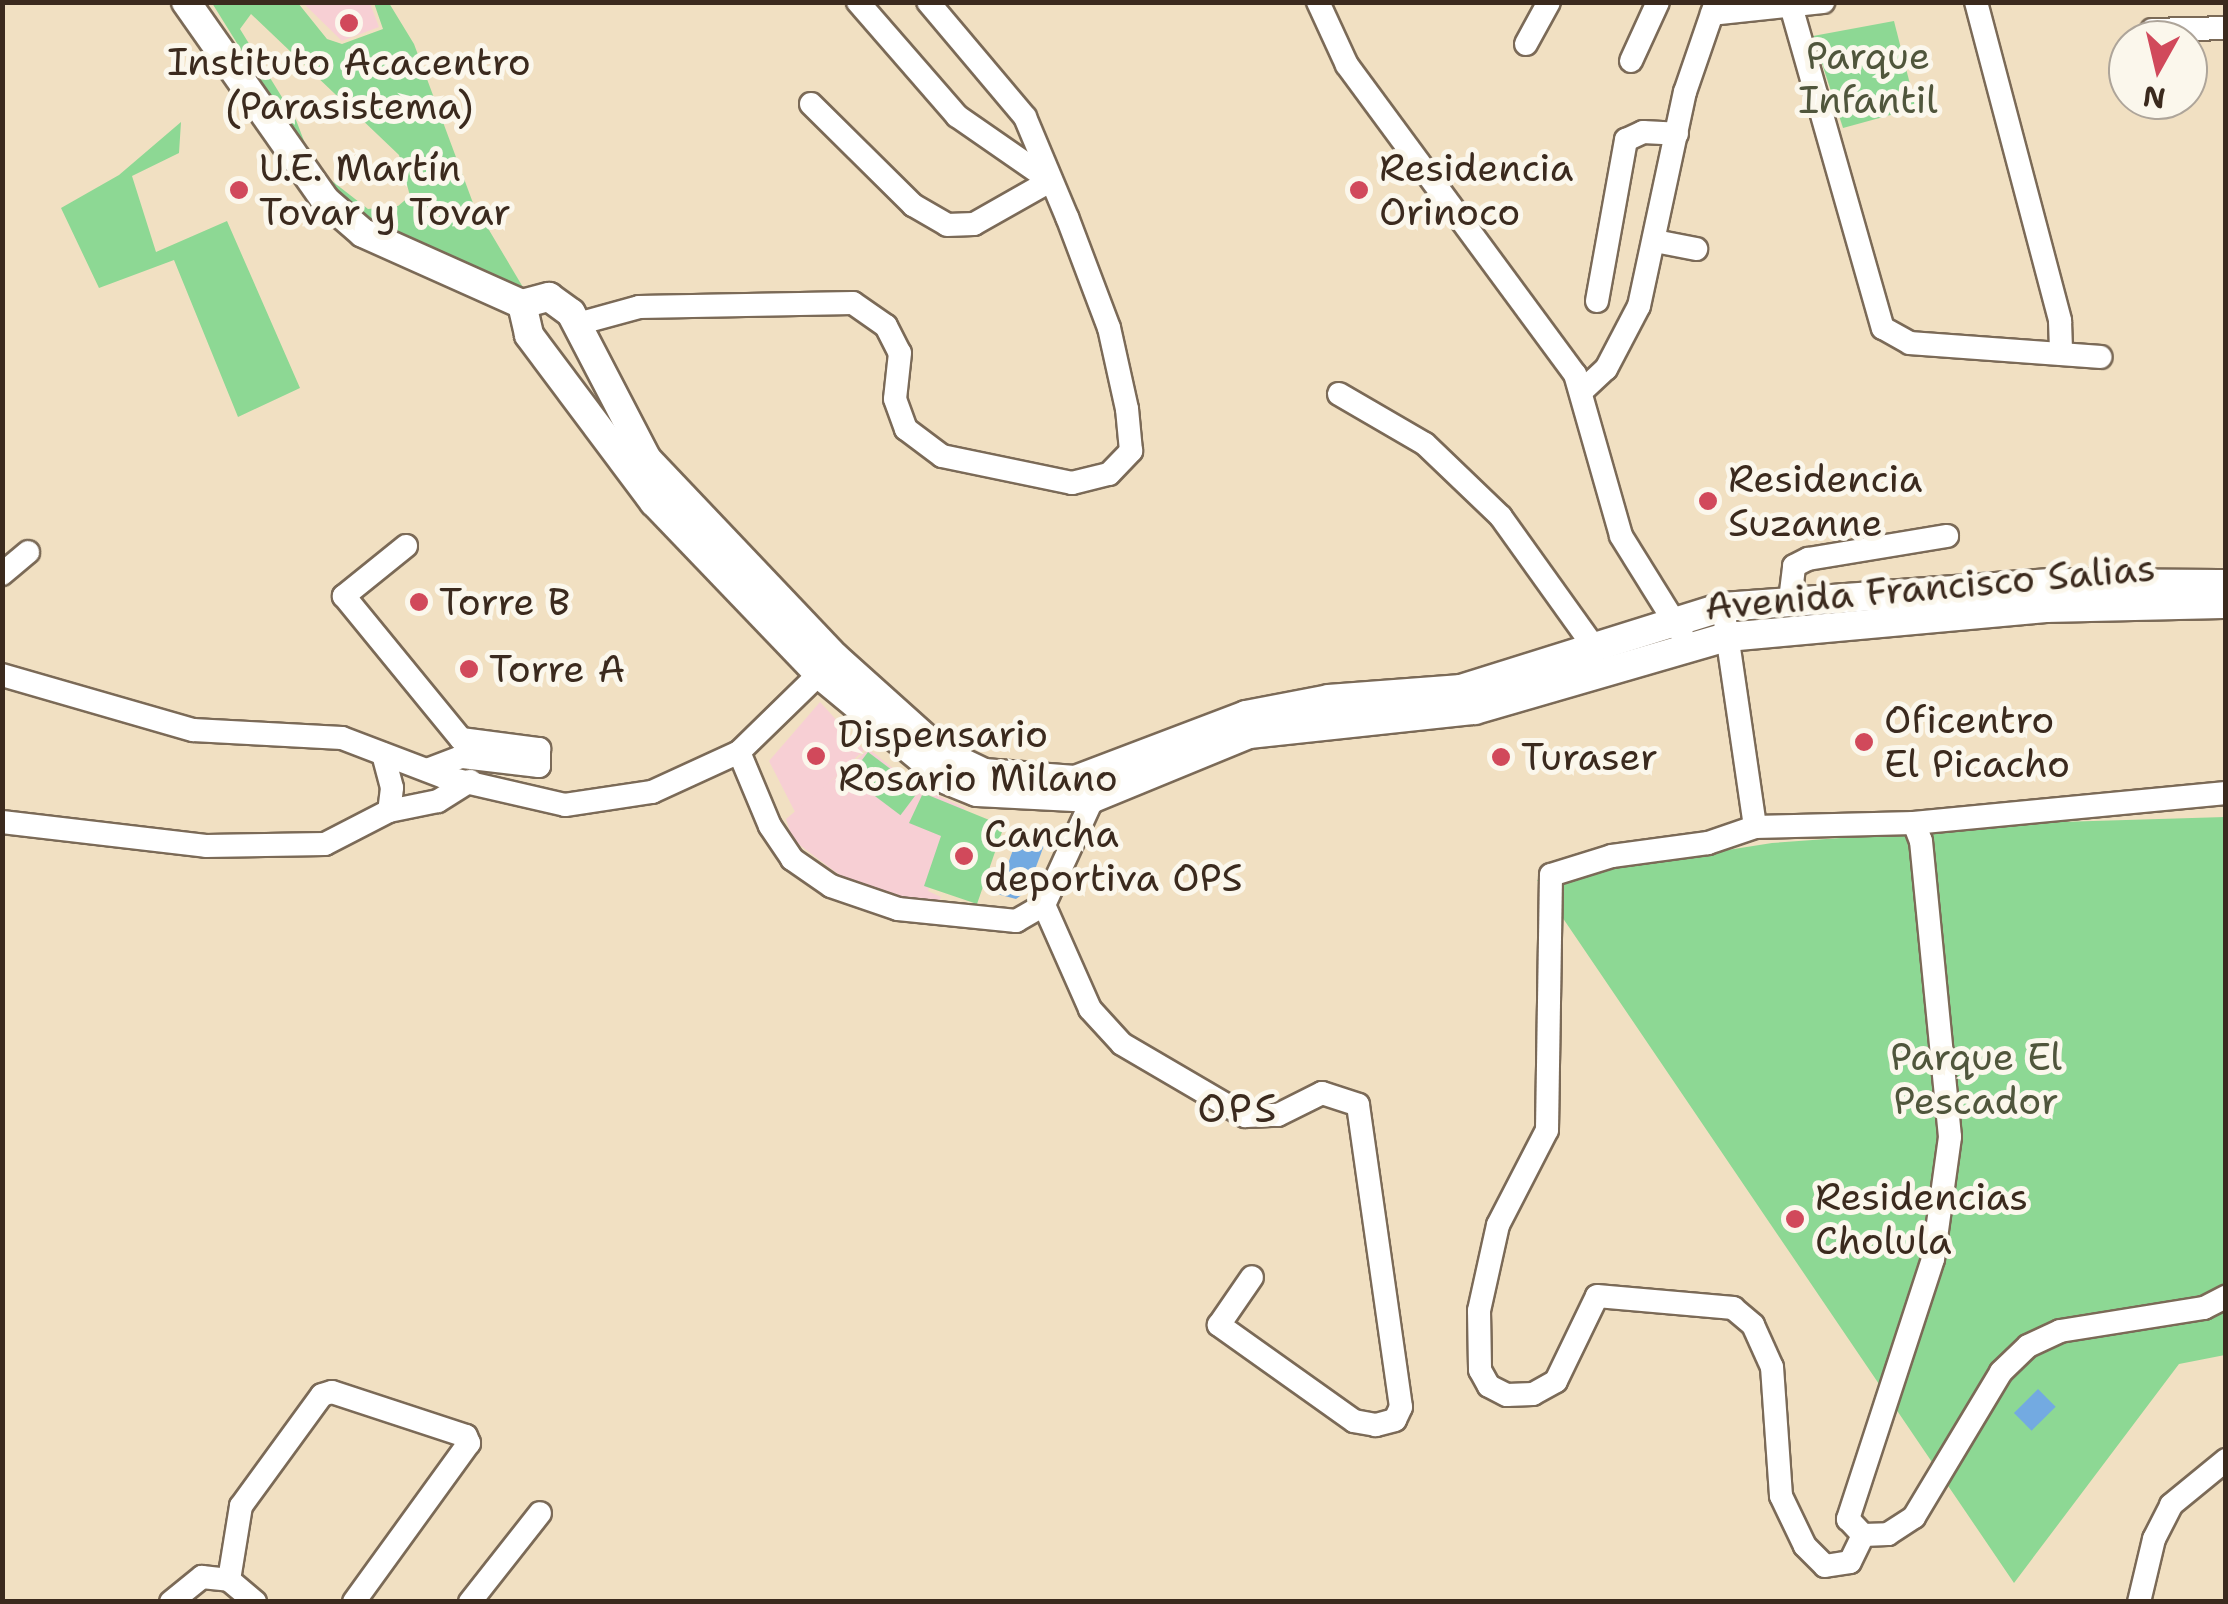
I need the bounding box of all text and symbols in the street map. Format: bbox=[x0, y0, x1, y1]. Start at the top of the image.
marker: Instituto Acacentro (Parasistema) bbox=[338, 12, 360, 34]
north arrow bbox=[2108, 20, 2208, 120]
park label: Parque Infantil bbox=[1798, 33, 1938, 122]
place label: Instituto Acacentro (Parasistema) bbox=[167, 39, 531, 128]
text: N bbox=[2140, 77, 2168, 118]
place label: U.E. Martín Tovar y Tovar bbox=[259, 145, 511, 234]
place label: Residencia Orinoco bbox=[1379, 145, 1573, 234]
marker: U.E. Martín Tovar y Tovar bbox=[228, 179, 250, 201]
marker: Residencia Orinoco bbox=[1348, 179, 1370, 201]
place label: Residencia Suzanne bbox=[1728, 456, 1922, 546]
marker: Residencia Suzanne bbox=[1697, 490, 1719, 512]
street label: Avenida Francisco Salias bbox=[1703, 545, 2157, 629]
place label: Torre B bbox=[439, 579, 570, 625]
marker: Torre B bbox=[408, 591, 430, 613]
place label: Torre A bbox=[489, 646, 625, 692]
marker: Torre A bbox=[458, 658, 480, 680]
place label: Oficentro El Picacho bbox=[1884, 697, 2070, 786]
place label: Dispensario Rosario Milano bbox=[838, 711, 1118, 801]
marker: Oficentro El Picacho bbox=[1853, 731, 1875, 753]
place label: Turaser bbox=[1521, 734, 1658, 780]
marker: Dispensario Rosario Milano bbox=[803, 743, 829, 769]
marker: Turaser bbox=[1490, 746, 1512, 768]
place label: Cancha deportiva OPS bbox=[984, 811, 1243, 901]
marker: Cancha deportiva OPS bbox=[953, 845, 975, 867]
park label: Parque El Pescador bbox=[1890, 1034, 2062, 1124]
district label: OPS bbox=[1197, 1084, 1279, 1132]
place label: Residencias Cholula bbox=[1815, 1174, 2028, 1264]
marker: Residencias Cholula bbox=[1784, 1208, 1806, 1230]

